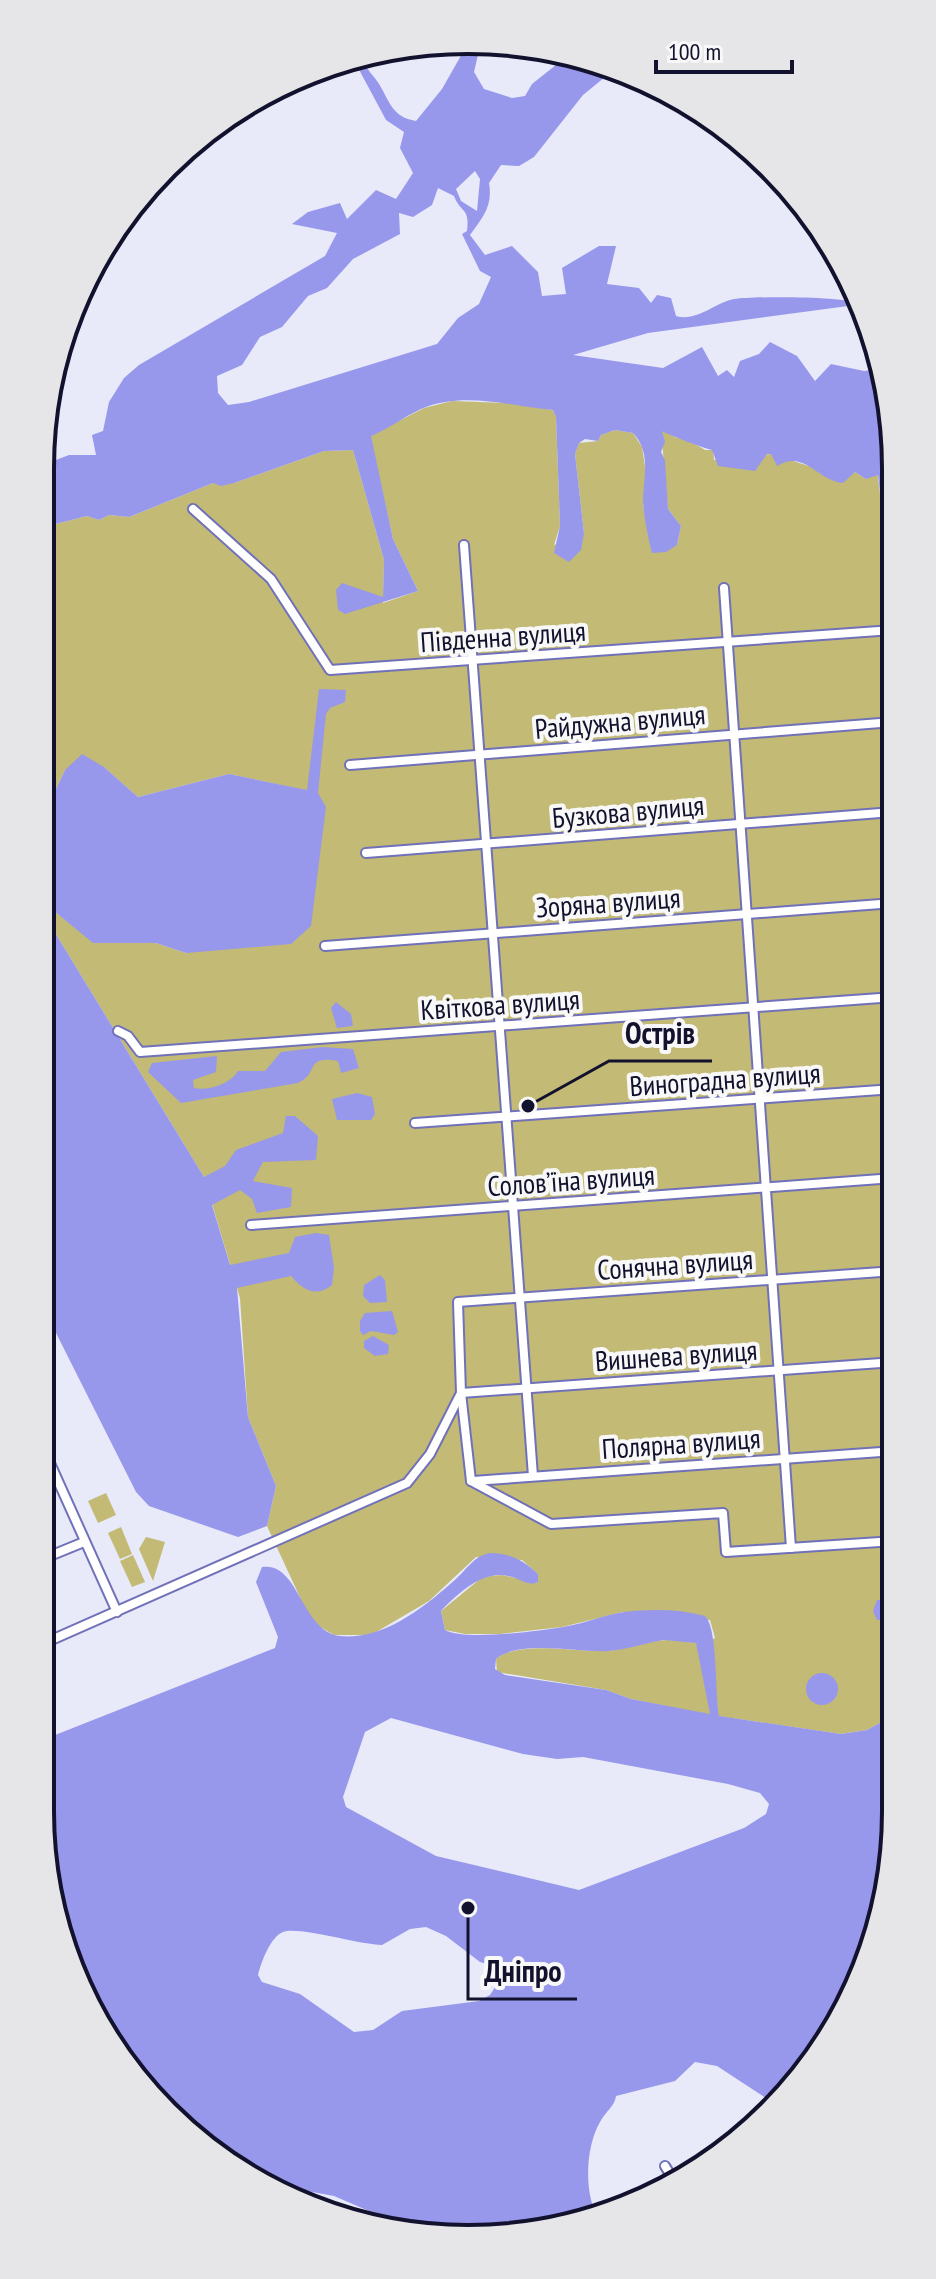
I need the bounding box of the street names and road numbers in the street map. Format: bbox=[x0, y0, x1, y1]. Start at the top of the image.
street label: Південна вулиця bbox=[419, 612, 587, 660]
street label: Райдужна вулиця bbox=[533, 695, 707, 747]
street label: Бузкова вулиця bbox=[551, 786, 705, 836]
street label: Зоряна вулиця bbox=[534, 878, 682, 926]
street label: Квіткова вулиця bbox=[419, 980, 581, 1028]
street label: Виноградна вулиця bbox=[628, 1054, 822, 1104]
street label: Соловʼїна вулиця bbox=[486, 1156, 656, 1204]
street label: Сонячна вулиця bbox=[596, 1240, 754, 1288]
street label: Вишнева вулиця bbox=[594, 1331, 758, 1379]
street label: Полярна вулиця bbox=[600, 1419, 762, 1467]

